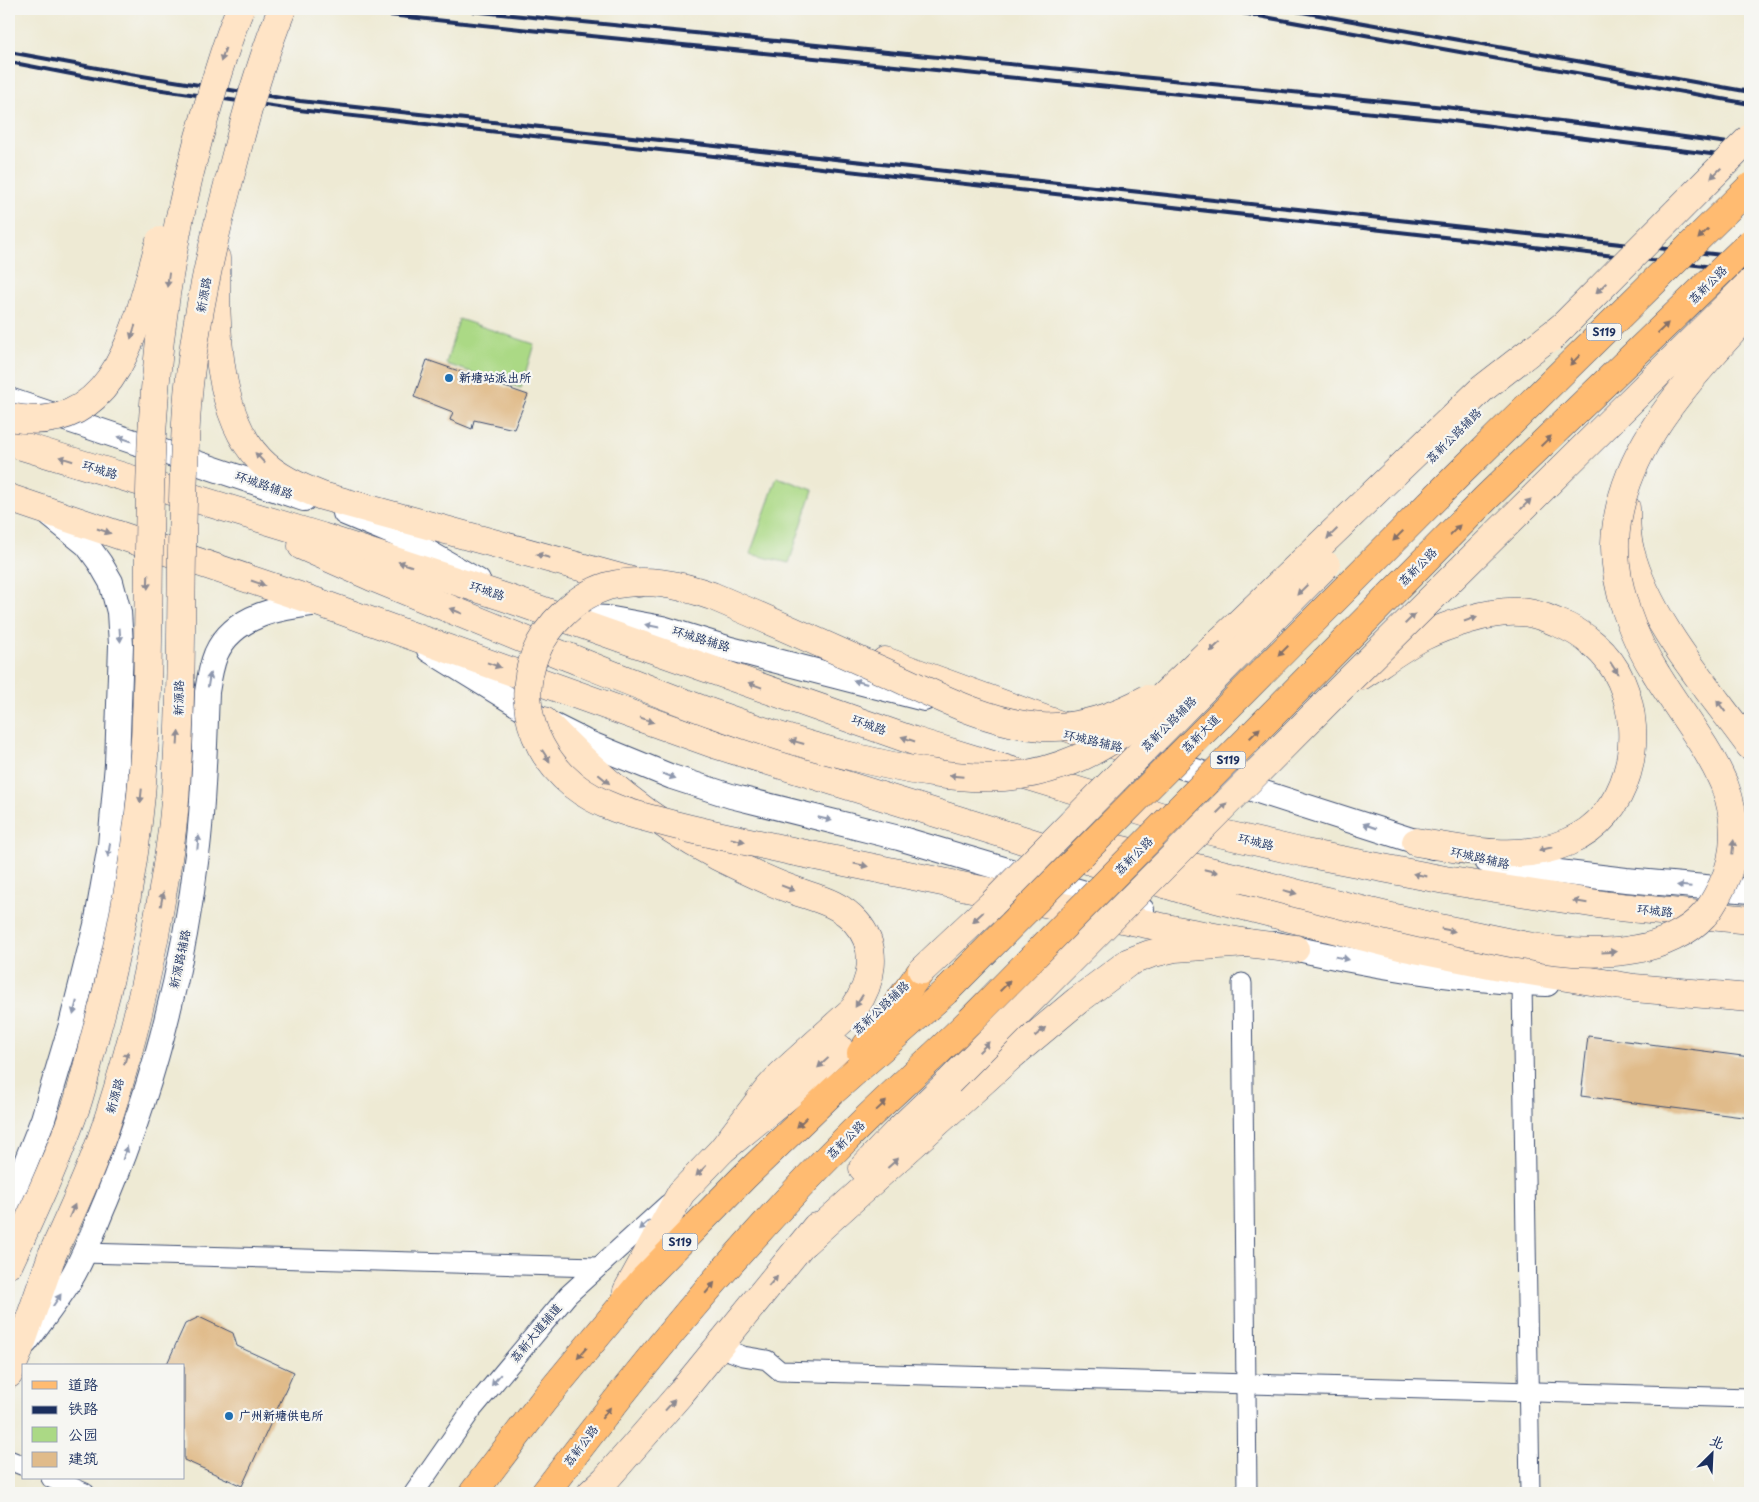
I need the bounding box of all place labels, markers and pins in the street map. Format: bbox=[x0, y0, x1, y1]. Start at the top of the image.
place label: 新塘站派出所 bbox=[459, 368, 532, 386]
marker: 新塘站派出所 bbox=[443, 372, 455, 384]
place label: 广州新塘供电所 bbox=[239, 1406, 324, 1424]
marker: 广州新塘供电所 bbox=[223, 1410, 235, 1422]

